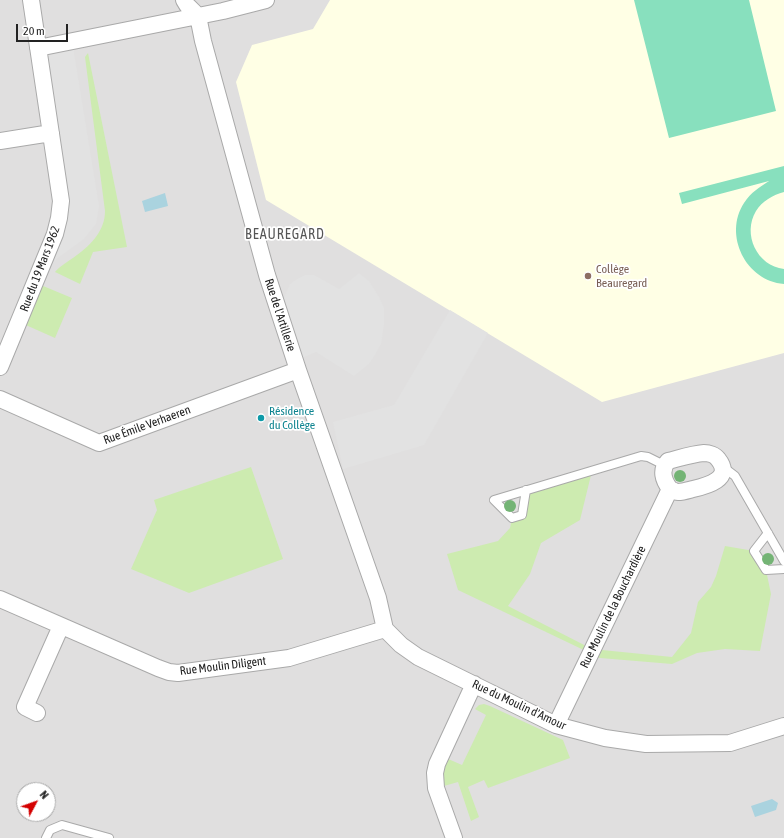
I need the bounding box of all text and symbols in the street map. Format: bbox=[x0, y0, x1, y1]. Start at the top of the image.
scale bar bbox=[18, 16, 70, 42]
text: 20 m bbox=[23, 24, 45, 38]
street label: Rue du 19 Mars 1962 bbox=[17, 224, 63, 314]
district label: BEAUREGARD bbox=[245, 227, 325, 243]
place label: Collège Beauregard bbox=[596, 262, 647, 290]
marker: Collège Beauregard bbox=[583, 271, 593, 281]
street label: Rue de l'Artillerie bbox=[261, 277, 299, 353]
street label: Rue Émile Verhaeren bbox=[101, 403, 193, 447]
place label: Résidence du Collège bbox=[269, 404, 315, 432]
marker: Résidence du Collège bbox=[256, 413, 266, 423]
street label: Rue Moulin de la Bouchardière bbox=[577, 543, 649, 671]
street label: Rue Moulin Diligent bbox=[179, 654, 267, 678]
street label: Rue du Moulin d'Amour bbox=[470, 677, 568, 733]
north arrow bbox=[16, 782, 56, 822]
text: N bbox=[38, 788, 51, 801]

